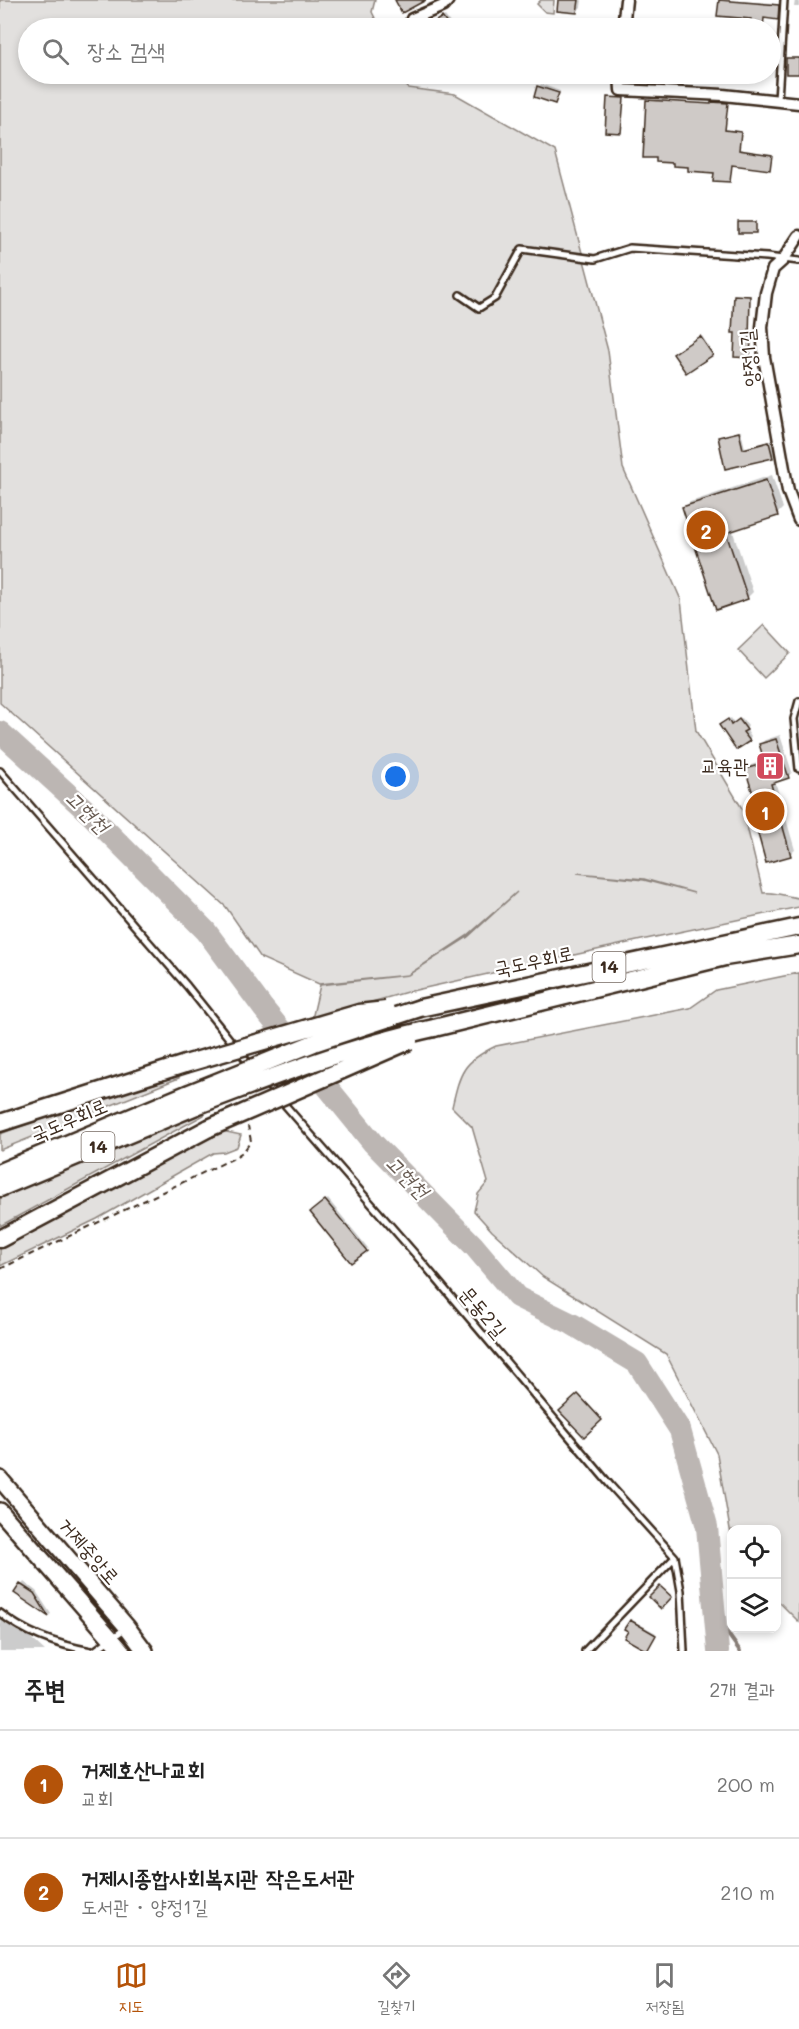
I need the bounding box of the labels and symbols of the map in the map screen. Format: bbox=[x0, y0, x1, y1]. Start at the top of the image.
street label: 양정1길 bbox=[733, 328, 763, 388]
pin: 2 bbox=[686, 508, 726, 552]
building icon: 교육관 bbox=[754, 750, 786, 782]
place label: 교육관 bbox=[701, 752, 749, 778]
your location bbox=[381, 762, 410, 791]
water label: 고현천 bbox=[60, 784, 117, 840]
pin: 1 bbox=[746, 788, 784, 834]
street label: 국도우회로 bbox=[492, 939, 576, 981]
road number: 14 bbox=[592, 952, 626, 982]
street label: 국도우회로 bbox=[26, 1091, 111, 1147]
road number: 14 bbox=[82, 1132, 114, 1162]
water label: 고현천 bbox=[381, 1148, 437, 1205]
street label: 문동2길 bbox=[455, 1280, 513, 1342]
street label: 거제중앙로 bbox=[54, 1511, 126, 1589]

